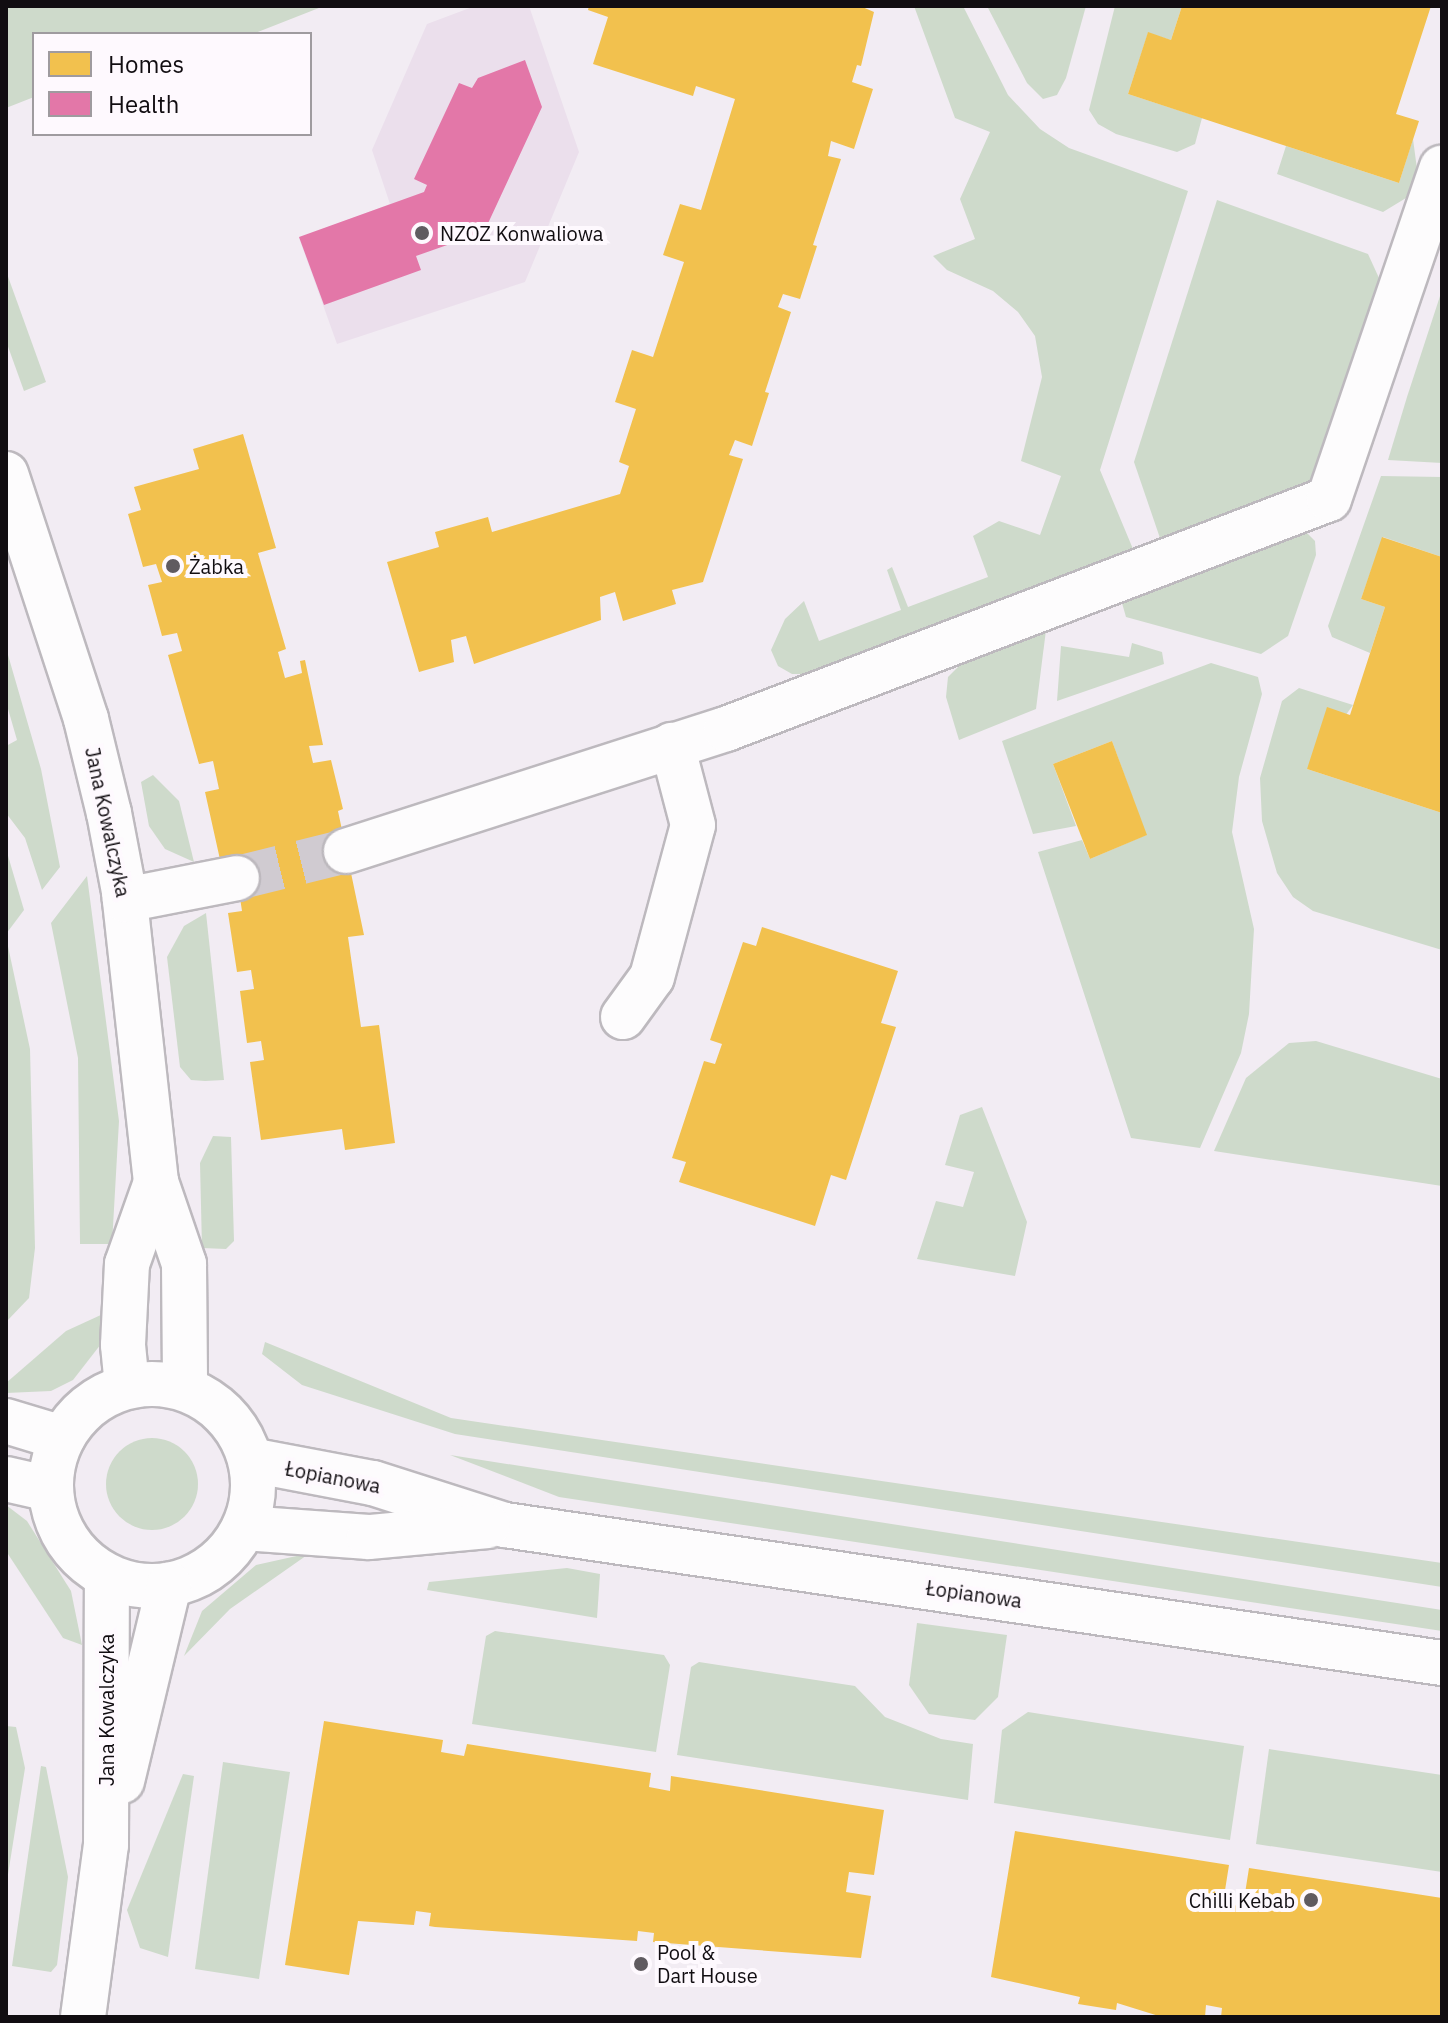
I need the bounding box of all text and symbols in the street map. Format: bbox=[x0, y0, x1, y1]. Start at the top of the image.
legend bbox=[32, 32, 312, 136]
text: Homes bbox=[108, 48, 184, 80]
text: Health bbox=[108, 88, 179, 120]
place label: NZOZ Konwaliowa bbox=[440, 221, 604, 245]
marker: NZOZ Konwaliowa bbox=[411, 222, 433, 244]
place label: Żabka bbox=[189, 554, 244, 578]
marker: Żabka bbox=[164, 557, 182, 575]
street label: Jana Kowalczyka bbox=[80, 745, 136, 899]
street label: Łopianowa bbox=[283, 1456, 383, 1498]
street label: Łopianowa bbox=[924, 1575, 1024, 1613]
street label: Jana Kowalczyka bbox=[94, 1634, 118, 1786]
place label: Chilli Kebab bbox=[1189, 1888, 1295, 1912]
marker: Chilli Kebab bbox=[1302, 1891, 1320, 1909]
place label: Pool & Dart House bbox=[657, 1940, 758, 1987]
marker: Pool & Dart House bbox=[632, 1955, 650, 1973]

